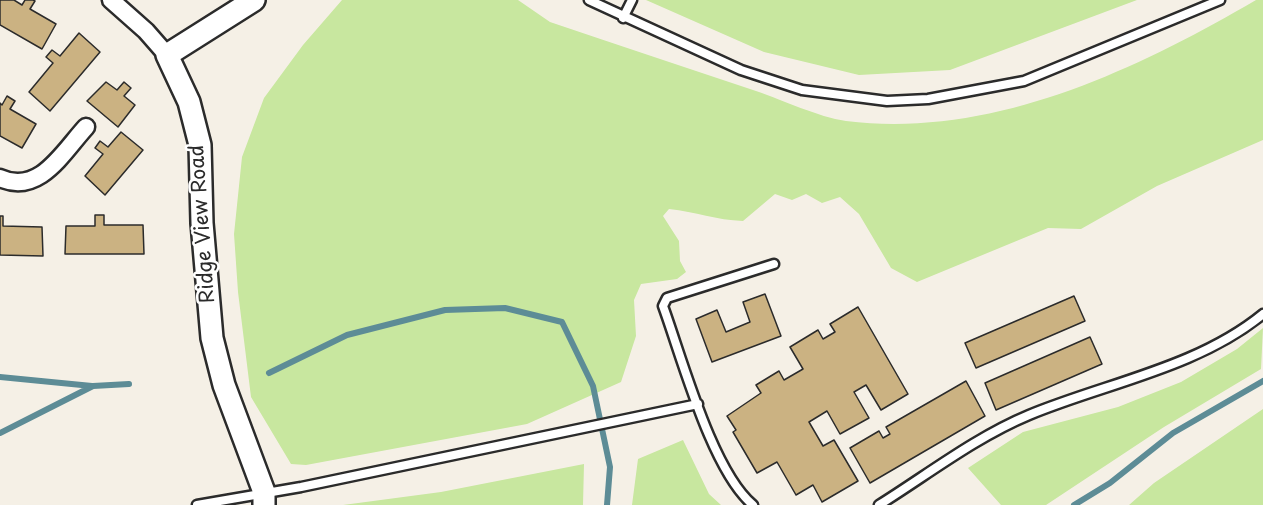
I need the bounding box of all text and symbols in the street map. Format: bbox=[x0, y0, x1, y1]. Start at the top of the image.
street label: Ridge View Road bbox=[185, 144, 221, 304]

